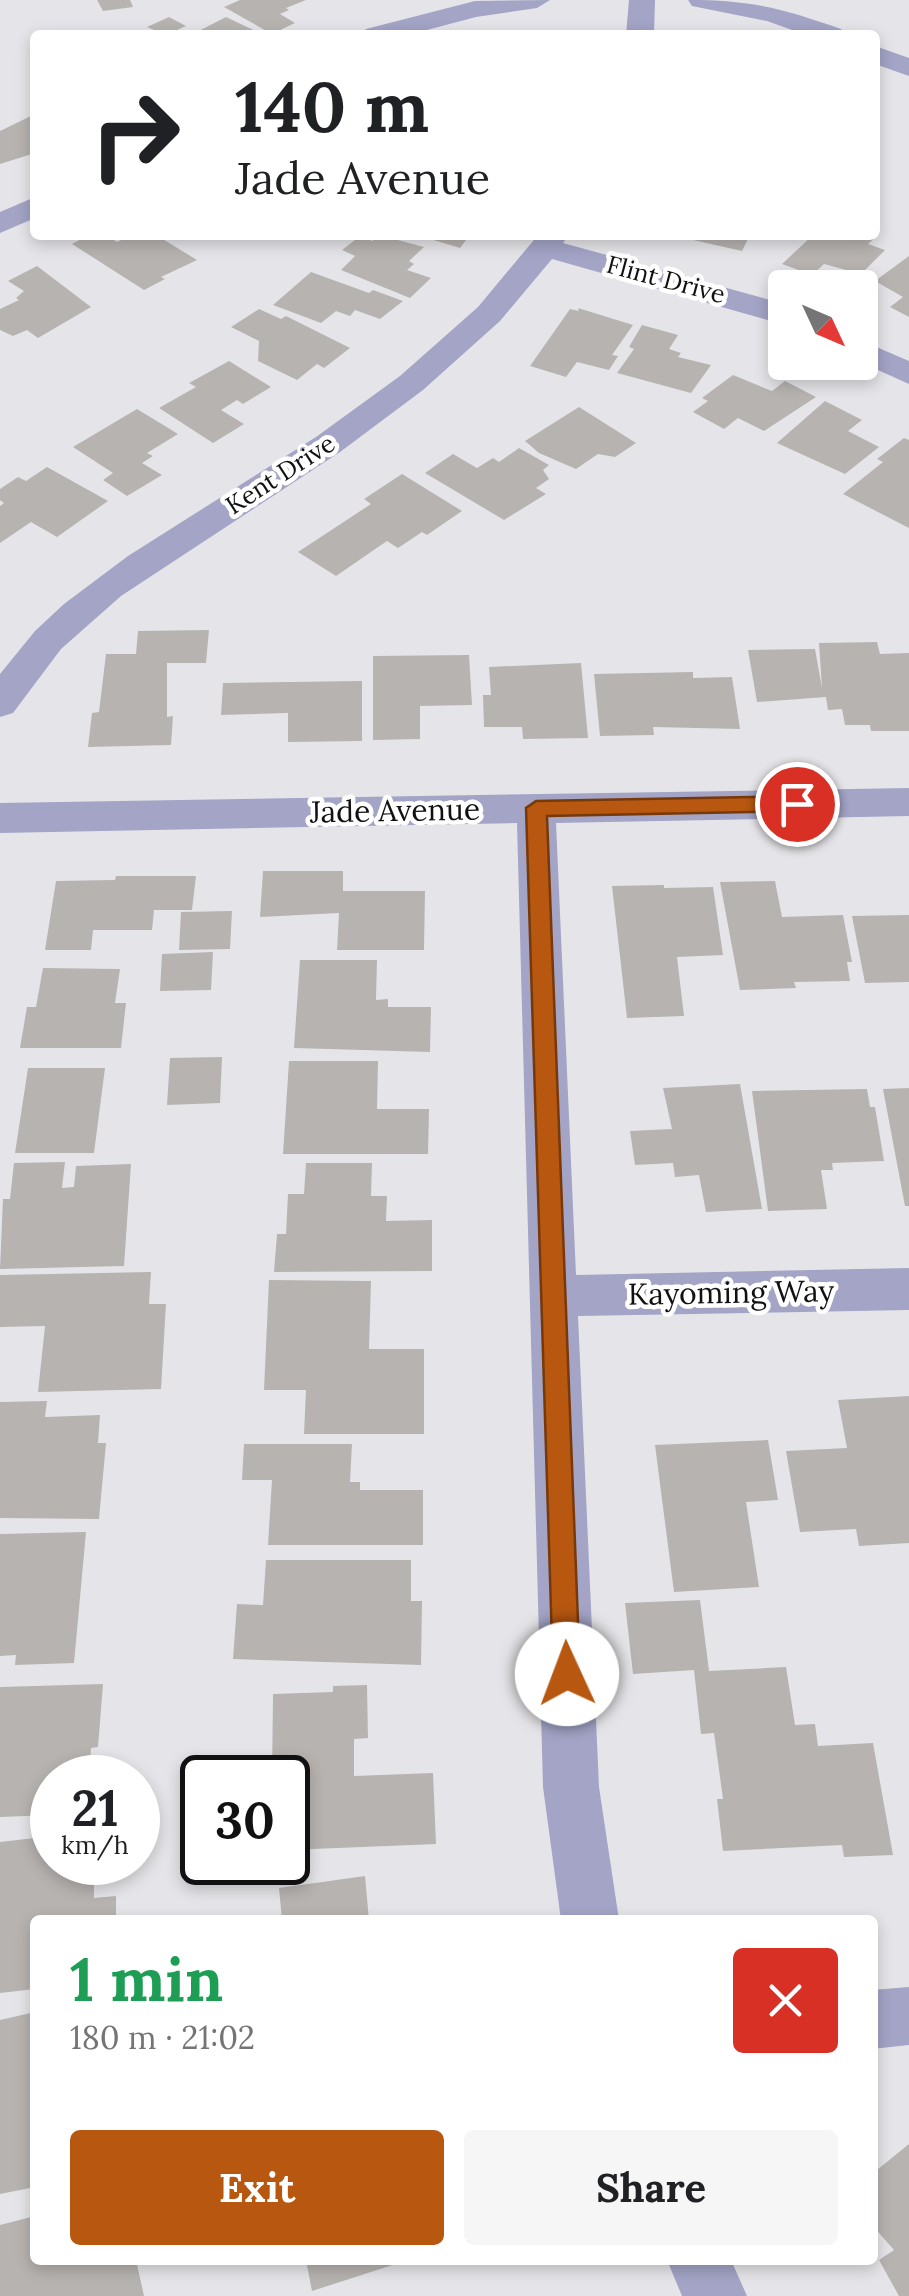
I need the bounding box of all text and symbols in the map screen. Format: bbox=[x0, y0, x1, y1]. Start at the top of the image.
text: 140 m bbox=[235, 62, 429, 151]
icon: right bbox=[70, 70, 200, 200]
text: Jade Avenue bbox=[235, 149, 490, 206]
street label: Flint Drive bbox=[603, 248, 729, 310]
north arrow bbox=[768, 270, 878, 380]
map controls bbox=[768, 270, 878, 380]
street label: Kent Drive bbox=[219, 427, 341, 521]
pin bbox=[755, 762, 840, 847]
icon: arrive bbox=[770, 777, 825, 832]
street label: Jade Avenue bbox=[309, 790, 480, 830]
street label: Kayoming Way bbox=[627, 1271, 835, 1314]
position arrow bbox=[515, 1622, 619, 1726]
speed limit sign: 30 bbox=[180, 1755, 310, 1885]
text: 21 bbox=[72, 1776, 118, 1840]
text: km/h bbox=[61, 1829, 129, 1861]
text: 1 min bbox=[70, 1941, 223, 2017]
button: close bbox=[733, 1948, 838, 2053]
text: 180 m · 21:02 bbox=[70, 2017, 255, 2058]
button: Exit bbox=[70, 2130, 444, 2245]
button: Share bbox=[464, 2130, 838, 2245]

